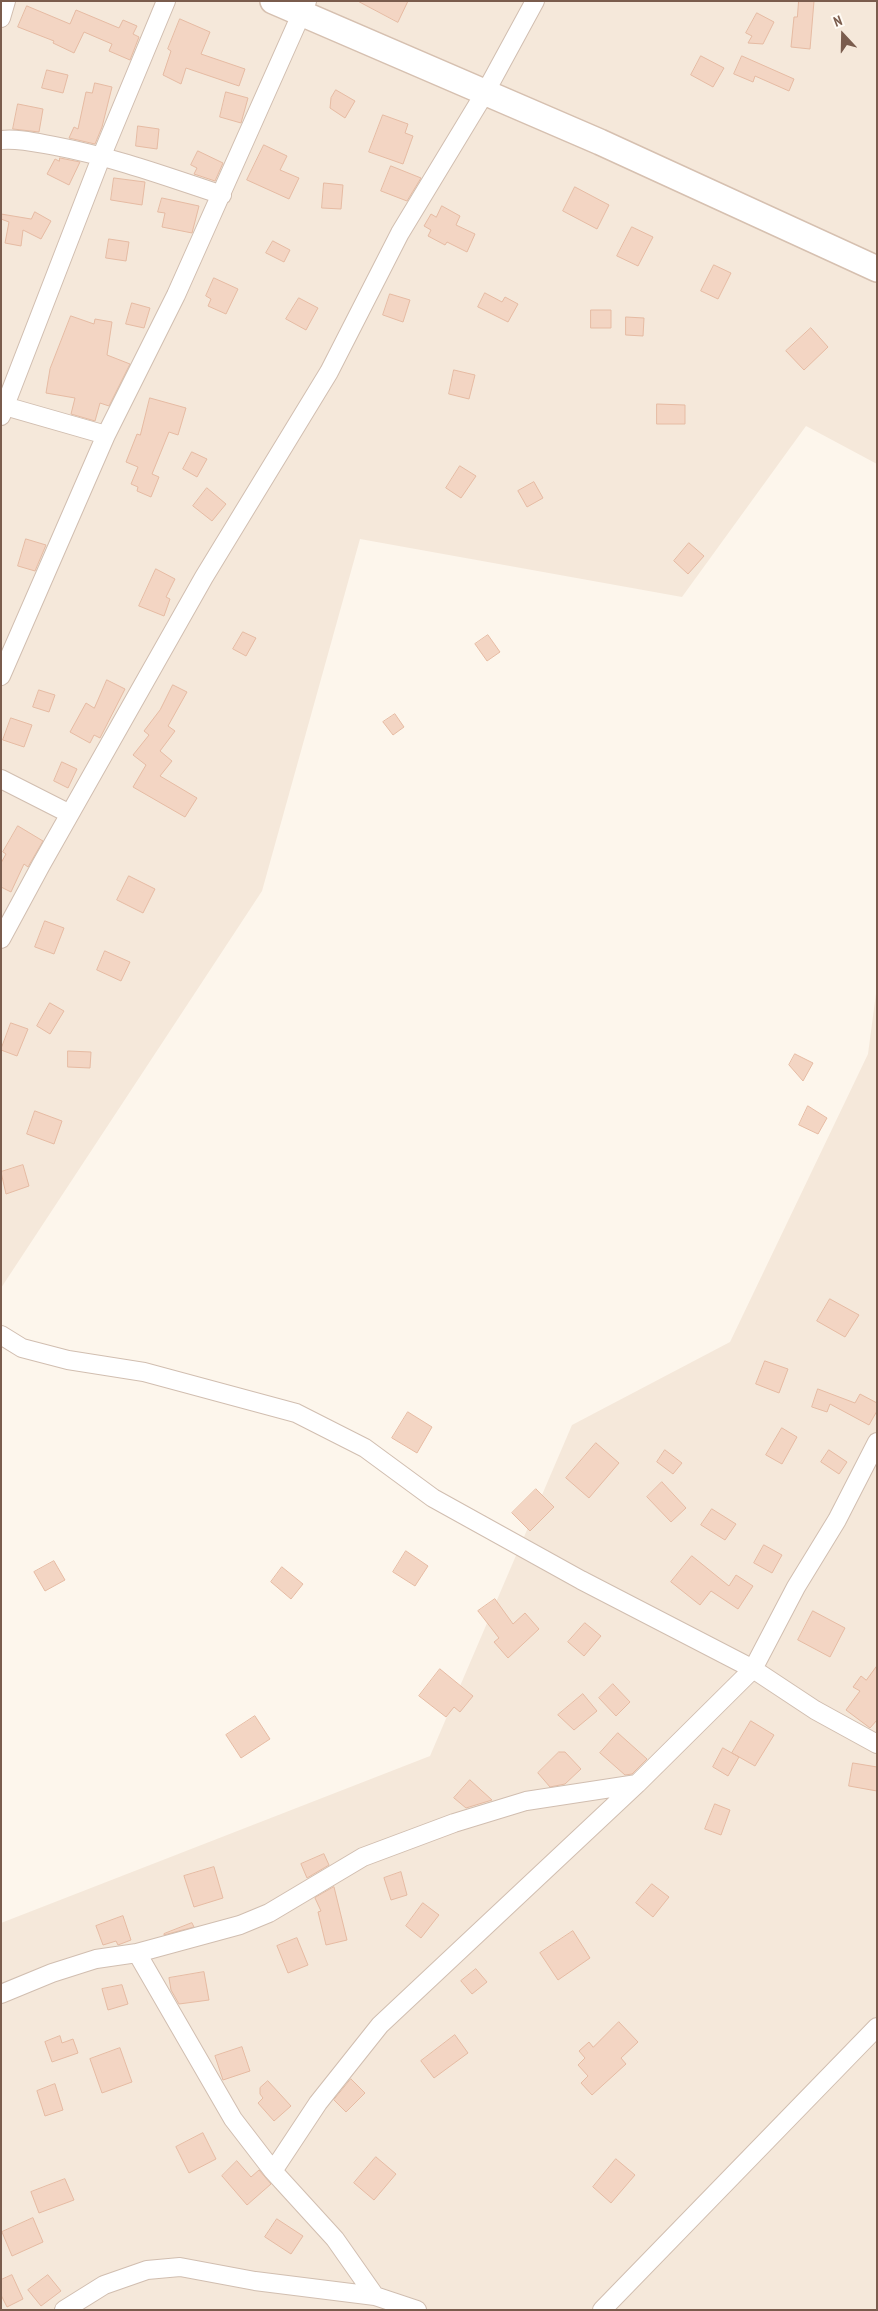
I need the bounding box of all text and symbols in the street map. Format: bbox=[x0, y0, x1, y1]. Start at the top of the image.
north arrow bbox=[818, 10, 868, 60]
text: N bbox=[831, 11, 844, 31]

